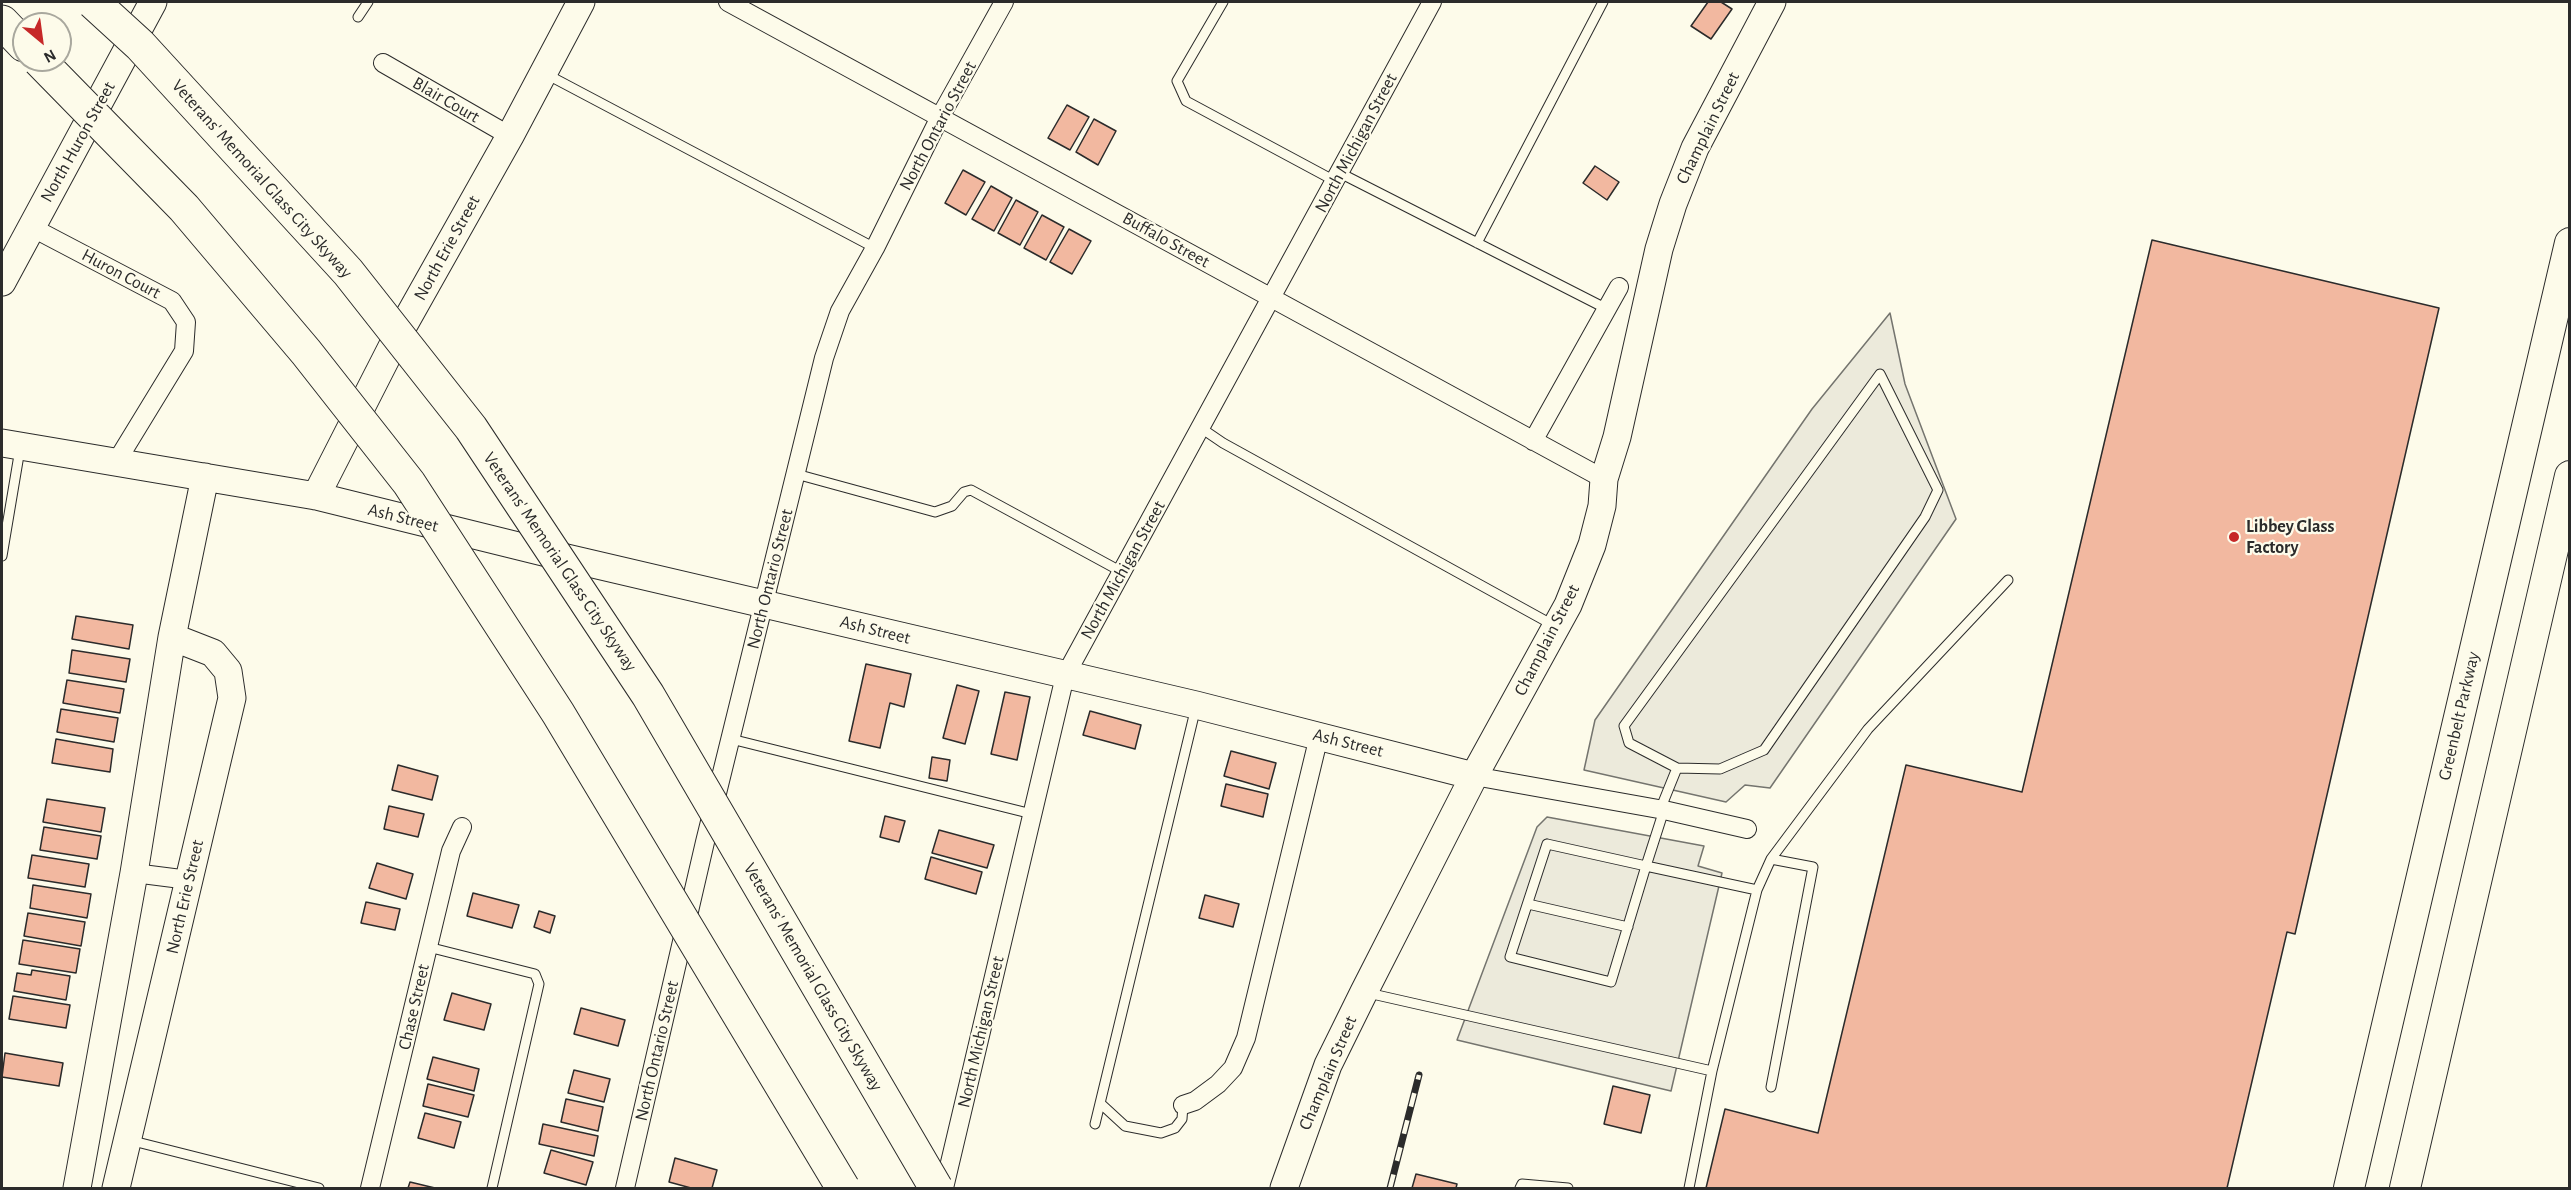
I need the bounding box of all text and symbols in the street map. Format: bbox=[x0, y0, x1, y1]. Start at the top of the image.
north arrow bbox=[12, 12, 72, 72]
text: N bbox=[41, 46, 59, 66]
street label: North Ontario Street bbox=[895, 58, 981, 194]
street label: Champlain Street bbox=[1672, 68, 1744, 188]
street label: North Michigan Street bbox=[1310, 70, 1402, 216]
street label: Blair Court bbox=[409, 72, 483, 128]
street label: Veterans' Memorial Glass City Skyway bbox=[167, 75, 357, 283]
street label: North Huron Street bbox=[36, 78, 120, 206]
street label: North Erie Street bbox=[409, 192, 485, 304]
street label: Buffalo Street bbox=[1119, 207, 1213, 273]
street label: Huron Court bbox=[78, 244, 164, 304]
street label: Veterans' Memorial Glass City Skyway bbox=[478, 448, 642, 676]
street label: North Michigan Street bbox=[1076, 497, 1170, 643]
street label: Ash Street bbox=[366, 499, 440, 537]
street label: North Ontario Street bbox=[742, 507, 798, 651]
place label: Libbey Glass Factory bbox=[2246, 516, 2334, 558]
marker: Libbey Glass Factory bbox=[2227, 530, 2241, 544]
street label: Champlain Street bbox=[1510, 581, 1584, 699]
street label: Ash Street bbox=[838, 611, 912, 649]
street label: Greenbelt Parkway bbox=[2434, 650, 2484, 782]
street label: Ash Street bbox=[1311, 724, 1385, 762]
street label: North Erie Street bbox=[161, 838, 209, 956]
street label: Veterans' Memorial Glass City Skyway bbox=[739, 859, 887, 1095]
street label: North Michigan Street bbox=[953, 954, 1009, 1110]
street label: Chase Street bbox=[394, 962, 434, 1052]
street label: North Ontario Street bbox=[630, 979, 684, 1123]
street label: Champlain Street bbox=[1294, 1013, 1362, 1133]

